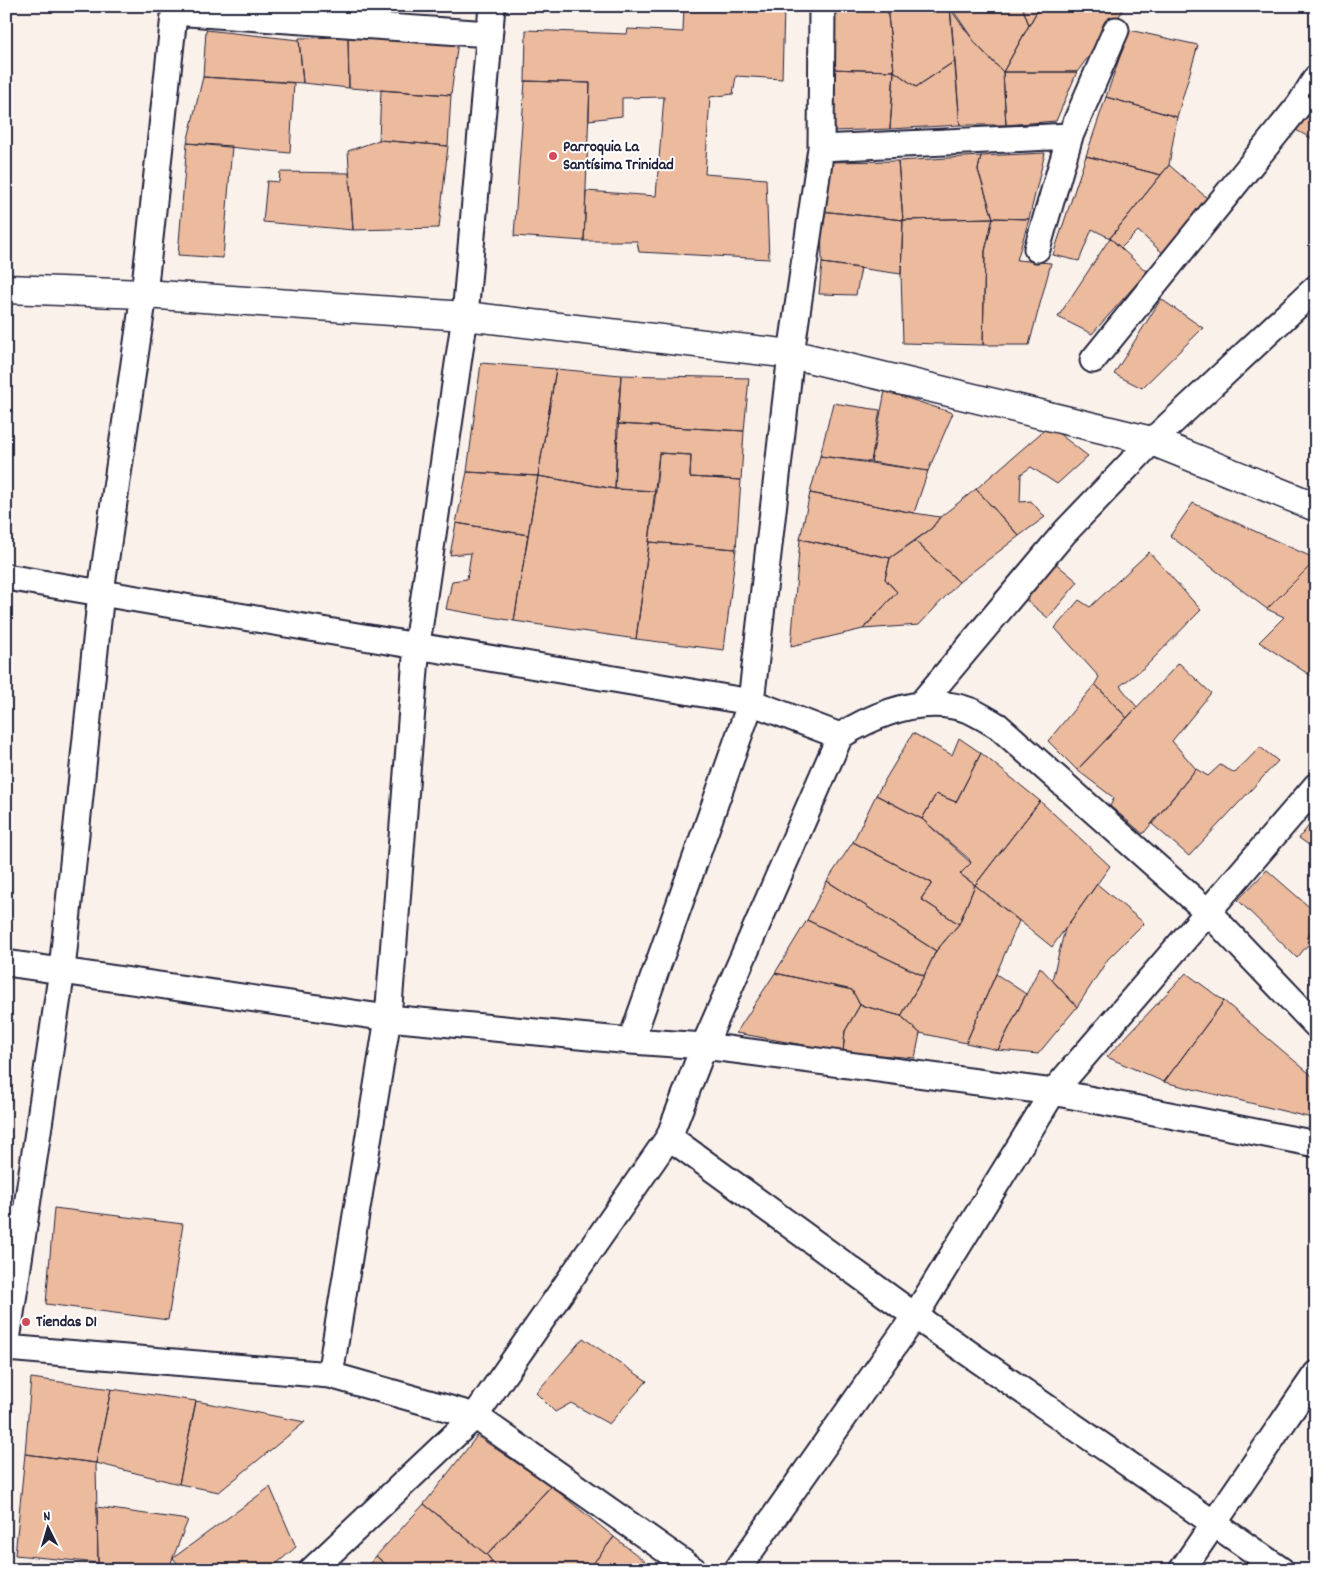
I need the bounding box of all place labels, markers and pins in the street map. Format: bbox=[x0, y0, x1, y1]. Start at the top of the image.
place label: Parroquia La Santísima Trinidad bbox=[563, 136, 674, 177]
marker: Parroquia La Santísima Trinidad bbox=[547, 150, 559, 162]
place label: Tiendas D1 bbox=[36, 1311, 97, 1334]
marker: Tiendas D1 bbox=[20, 1316, 32, 1328]

